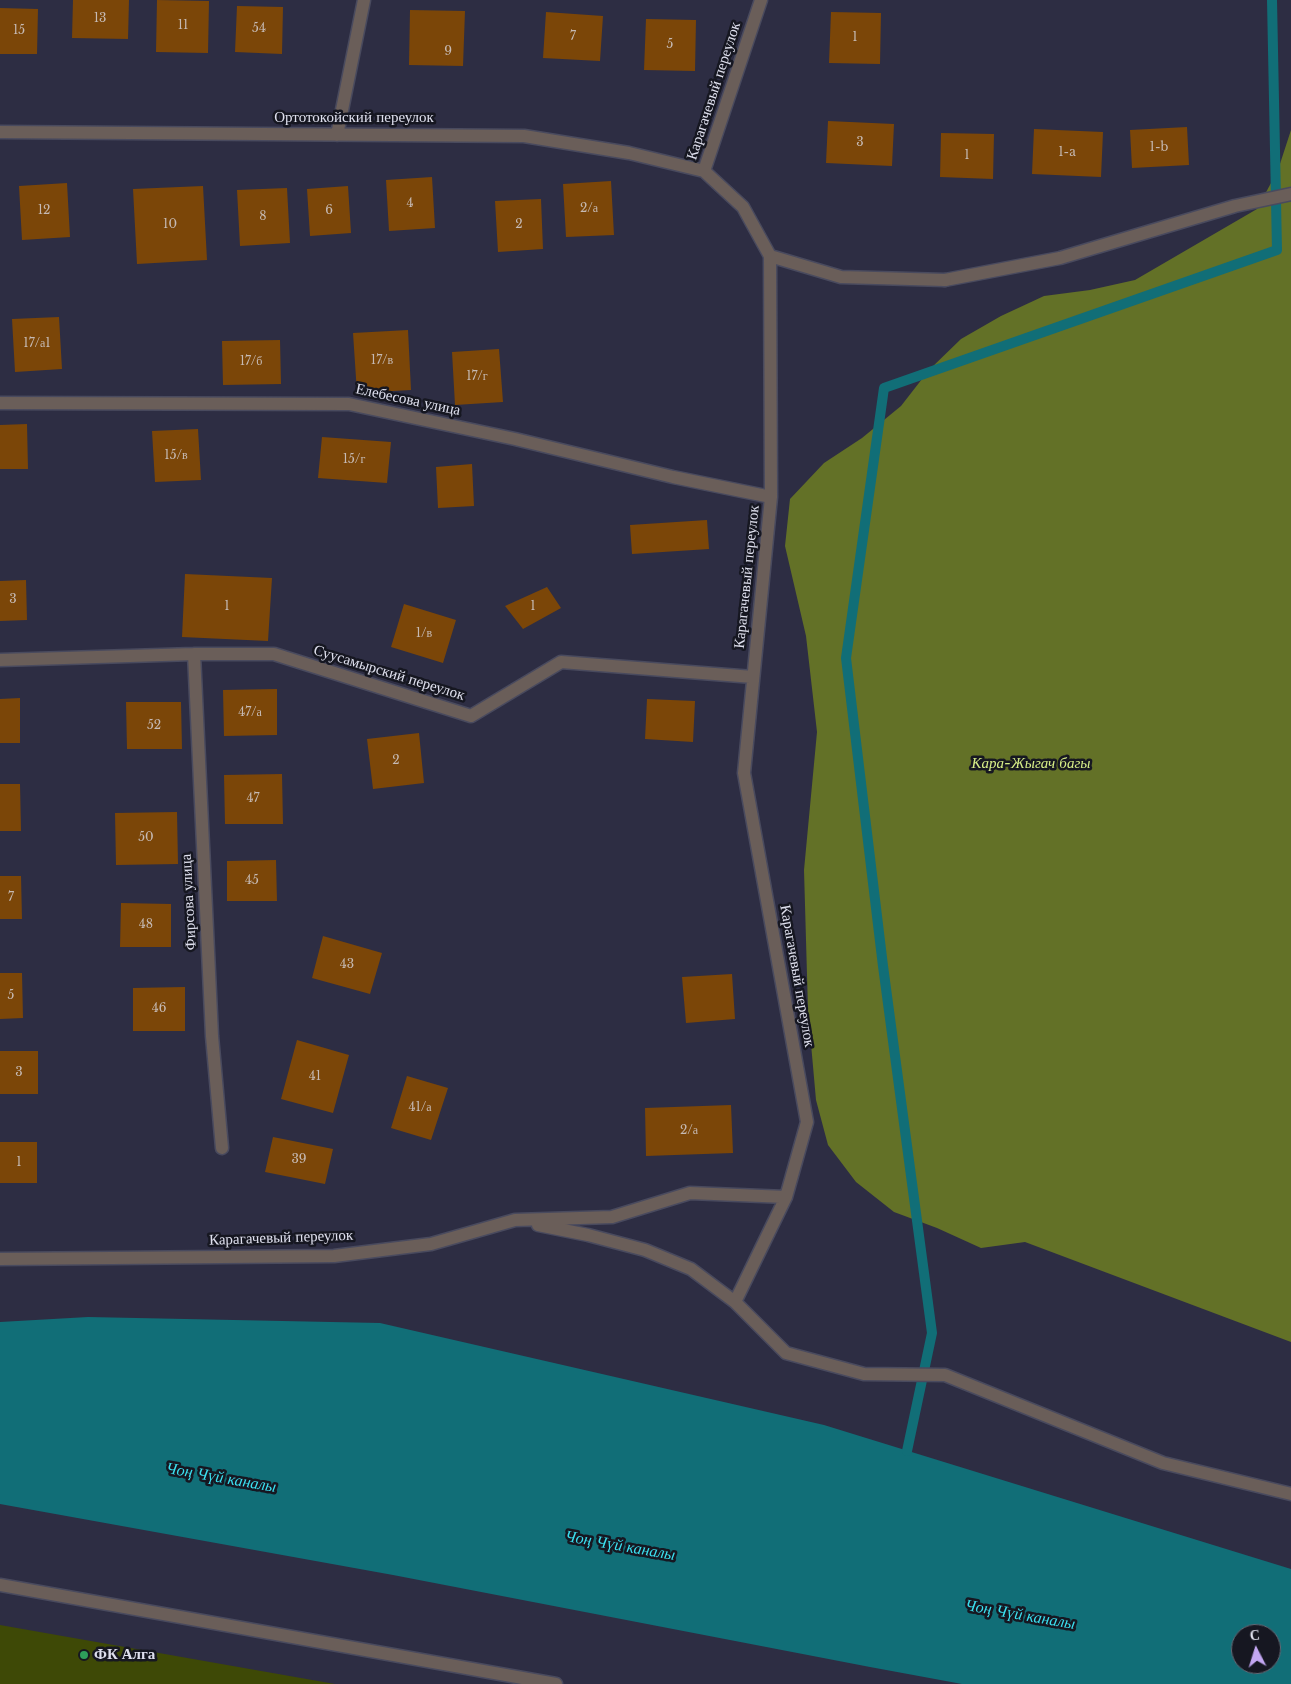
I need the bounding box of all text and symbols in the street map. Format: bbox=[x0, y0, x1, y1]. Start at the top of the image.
house number: 13 bbox=[94, 12, 106, 26]
house number: 11 bbox=[178, 19, 188, 33]
street label: Карагачевый переулок bbox=[683, 20, 745, 162]
house number: 54 bbox=[252, 22, 266, 36]
house number: 15 bbox=[13, 24, 25, 38]
house number: 7 bbox=[570, 30, 576, 44]
house number: 1 bbox=[852, 31, 858, 45]
house number: 5 bbox=[667, 38, 673, 52]
house number: 9 bbox=[444, 45, 452, 59]
street label: Ортотокойский переулок bbox=[274, 109, 434, 127]
house number: 3 bbox=[856, 136, 864, 150]
house number: 1-b bbox=[1150, 141, 1168, 155]
house number: 1-a bbox=[1058, 146, 1076, 160]
house number: 1 bbox=[964, 149, 970, 163]
house number: 4 bbox=[406, 197, 414, 211]
house number: 2/а bbox=[580, 202, 598, 216]
house number: 12 bbox=[38, 204, 50, 218]
house number: 6 bbox=[325, 204, 333, 218]
house number: 8 bbox=[259, 210, 267, 224]
house number: 10 bbox=[163, 218, 177, 232]
house number: 2 bbox=[515, 218, 523, 232]
house number: 17/а1 bbox=[23, 337, 51, 351]
house number: 17/в bbox=[371, 354, 393, 368]
house number: 17/б bbox=[240, 355, 262, 369]
house number: 17/г bbox=[466, 370, 488, 384]
street label: Елебесова улица bbox=[354, 380, 462, 420]
house number: 15/в bbox=[164, 449, 188, 463]
house number: 15/г bbox=[343, 453, 365, 467]
street label: Карагачевый переулок bbox=[731, 504, 763, 650]
house number: 3 bbox=[9, 593, 17, 607]
house number: 1 bbox=[224, 600, 230, 614]
house number: 1 bbox=[530, 600, 536, 614]
house number: 1/в bbox=[416, 627, 432, 641]
street label: Суусамырский переулок bbox=[311, 641, 467, 705]
house number: 47/а bbox=[238, 706, 262, 720]
house number: 52 bbox=[147, 719, 161, 733]
house number: 2 bbox=[392, 754, 400, 768]
park label: Кара-Жыгач багы bbox=[972, 755, 1090, 773]
house number: 47 bbox=[246, 792, 260, 806]
house number: 50 bbox=[138, 831, 154, 845]
street label: Фирсова улица bbox=[177, 853, 201, 951]
house number: 45 bbox=[245, 874, 259, 888]
house number: 7 bbox=[8, 891, 14, 905]
street label: Карагачевый переулок bbox=[776, 903, 818, 1049]
house number: 48 bbox=[139, 918, 153, 932]
house number: 43 bbox=[340, 958, 354, 972]
house number: 5 bbox=[8, 989, 14, 1003]
house number: 46 bbox=[152, 1002, 166, 1016]
house number: 3 bbox=[15, 1066, 23, 1080]
house number: 41 bbox=[309, 1070, 321, 1084]
house number: 41/а bbox=[408, 1101, 432, 1115]
house number: 2/а bbox=[680, 1124, 698, 1138]
house number: 39 bbox=[291, 1153, 307, 1167]
house number: 1 bbox=[16, 1156, 22, 1170]
street label: Карагачевый переулок bbox=[209, 1226, 353, 1250]
water label: Чоң Чүй каналы bbox=[164, 1459, 278, 1497]
water label: Чоң Чүй каналы bbox=[563, 1527, 677, 1565]
water label: Чоң Чүй каналы bbox=[963, 1596, 1077, 1634]
north arrow bbox=[1231, 1624, 1281, 1674]
text: С bbox=[1249, 1626, 1261, 1644]
place label: ФК Алга bbox=[94, 1646, 155, 1664]
marker: ФК Алга bbox=[78, 1649, 90, 1661]

